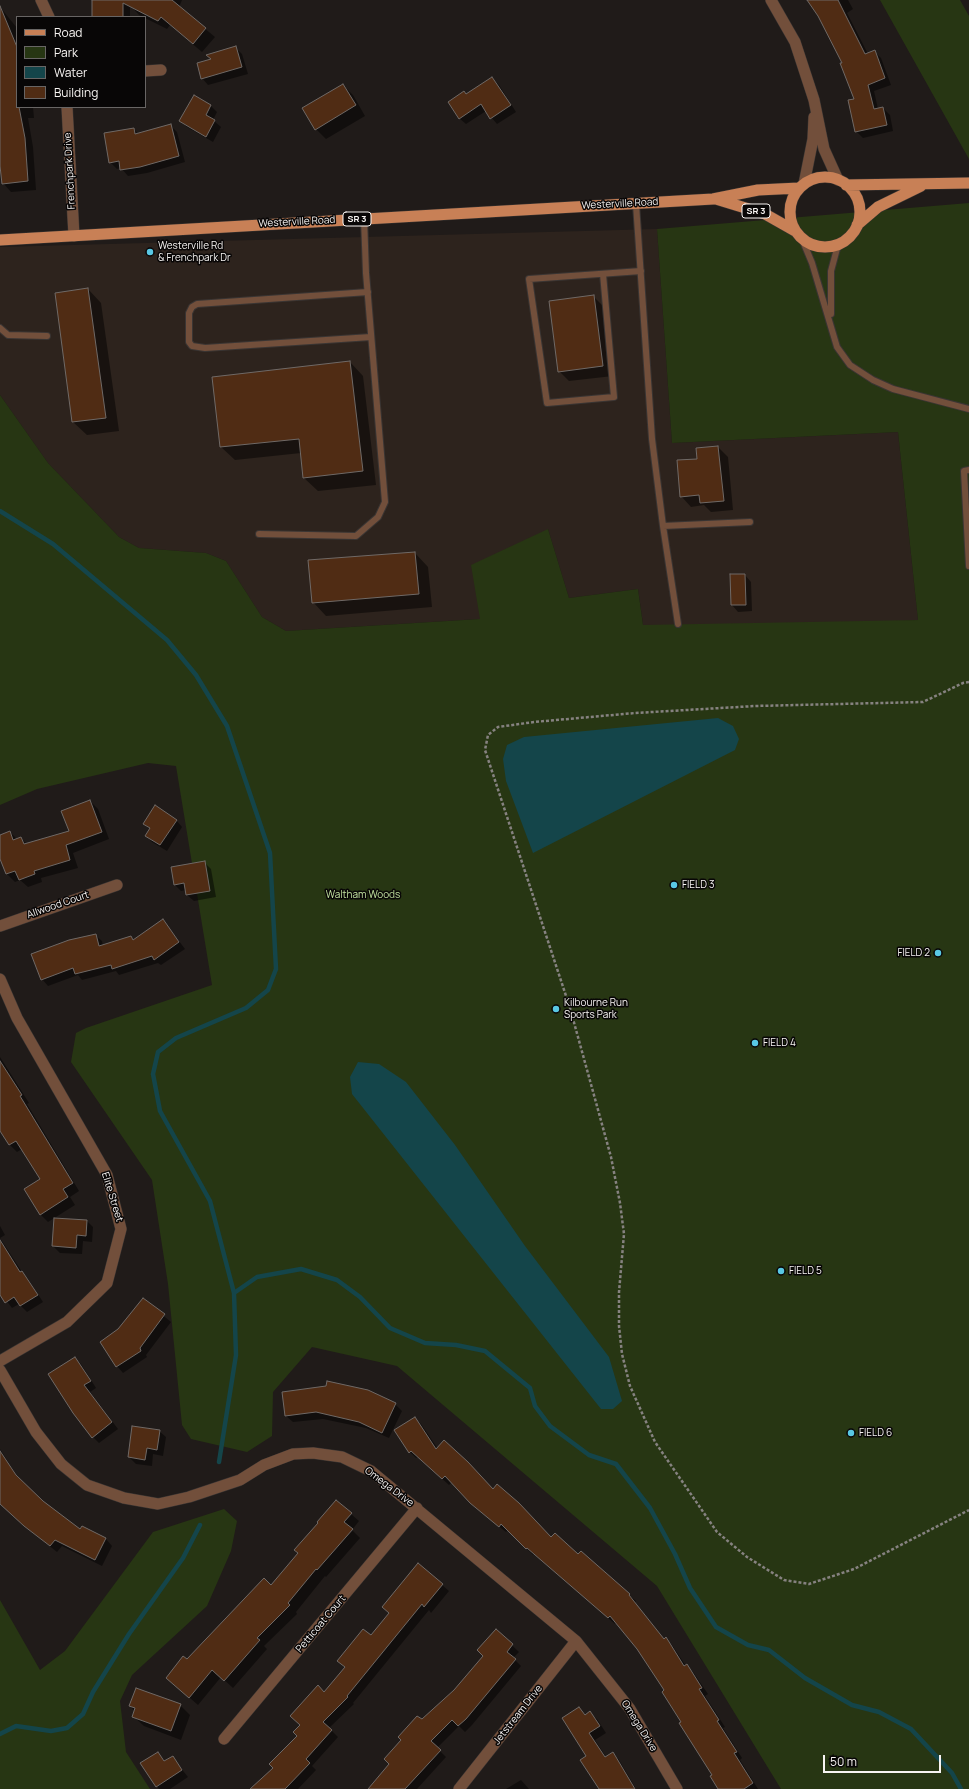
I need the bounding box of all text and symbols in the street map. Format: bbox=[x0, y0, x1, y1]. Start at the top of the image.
legend bbox=[16, 16, 146, 108]
text: Road bbox=[54, 24, 82, 41]
text: Park bbox=[54, 44, 78, 61]
text: Water bbox=[54, 64, 87, 81]
text: Building bbox=[54, 84, 98, 101]
street label: Frenchpark Drive bbox=[62, 132, 78, 210]
street label: Westerville Road bbox=[581, 196, 659, 212]
road number: SR 3 bbox=[742, 204, 770, 218]
road number: SR 3 bbox=[343, 212, 371, 226]
street label: Westerville Road bbox=[258, 214, 336, 230]
place label: Westerville Rd & Frenchpark Dr bbox=[158, 240, 230, 264]
marker: Westerville Rd & Frenchpark Dr bbox=[145, 247, 155, 257]
place label: FIELD 3 bbox=[682, 879, 714, 891]
marker: FIELD 3 bbox=[669, 880, 679, 890]
street label: Allwood Court bbox=[25, 889, 91, 921]
park label: Waltham Woods bbox=[326, 889, 400, 901]
place label: FIELD 2 bbox=[897, 947, 930, 959]
marker: FIELD 2 bbox=[933, 948, 943, 958]
place label: Kilbourne Run Sports Park bbox=[564, 997, 628, 1020]
marker: Kilbourne Run Sports Park bbox=[551, 1004, 561, 1014]
place label: FIELD 4 bbox=[763, 1037, 796, 1049]
marker: FIELD 4 bbox=[750, 1038, 760, 1048]
street label: Elite Street bbox=[99, 1171, 125, 1223]
place label: FIELD 5 bbox=[789, 1265, 822, 1277]
marker: FIELD 5 bbox=[776, 1266, 786, 1276]
place label: FIELD 6 bbox=[859, 1427, 892, 1439]
marker: FIELD 6 bbox=[846, 1428, 856, 1438]
street label: Omega Drive bbox=[362, 1465, 416, 1509]
street label: Petticoat Court bbox=[294, 1593, 348, 1655]
street label: Jetstream Drive bbox=[491, 1683, 545, 1747]
street label: Omega Drive bbox=[618, 1698, 660, 1754]
scale bar bbox=[825, 1747, 943, 1773]
text: 50 m bbox=[830, 1753, 857, 1770]

